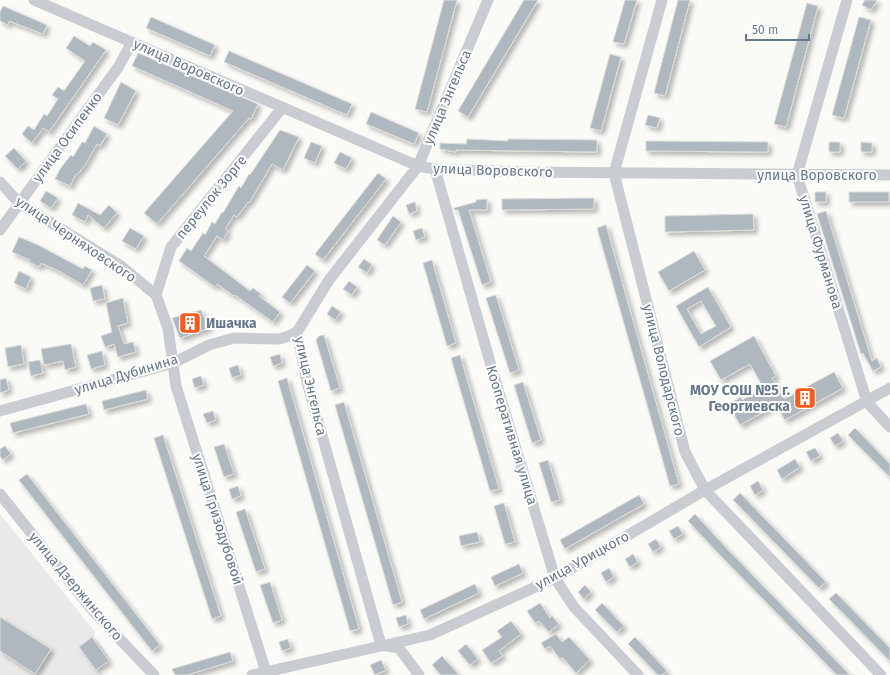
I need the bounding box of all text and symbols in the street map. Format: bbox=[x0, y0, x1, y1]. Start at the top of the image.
scale bar bbox=[746, 16, 809, 42]
text: 50 m bbox=[752, 23, 778, 37]
street label: улица Воровского bbox=[131, 35, 247, 100]
street label: улица Энгельса bbox=[420, 47, 475, 147]
street label: улица Осипенко bbox=[29, 89, 106, 186]
street label: переулок Зорге bbox=[172, 152, 250, 243]
street label: улица Воровского bbox=[433, 160, 553, 181]
street label: улица Воровского bbox=[757, 167, 877, 184]
street label: улица Черняховского bbox=[12, 193, 139, 286]
street label: улица Фурманова bbox=[795, 193, 846, 311]
street label: улица Володарского bbox=[639, 303, 688, 438]
building icon: Ишачка bbox=[177, 310, 203, 336]
place label: Ишачка bbox=[206, 315, 257, 332]
street label: улица Энгельса bbox=[291, 335, 330, 437]
street label: улица Дубинина bbox=[72, 351, 180, 398]
street label: Кооперативная улица bbox=[482, 363, 541, 507]
place label: МОУ СОШ №5 г. Георгиевска bbox=[690, 382, 790, 415]
building icon: МОУ СОШ №5 г. Георгиевска bbox=[792, 385, 818, 411]
street label: улица Гризодубовой bbox=[188, 451, 247, 587]
street label: улица Урицкого bbox=[532, 528, 632, 593]
street label: улица Дзержинского bbox=[25, 529, 126, 644]

